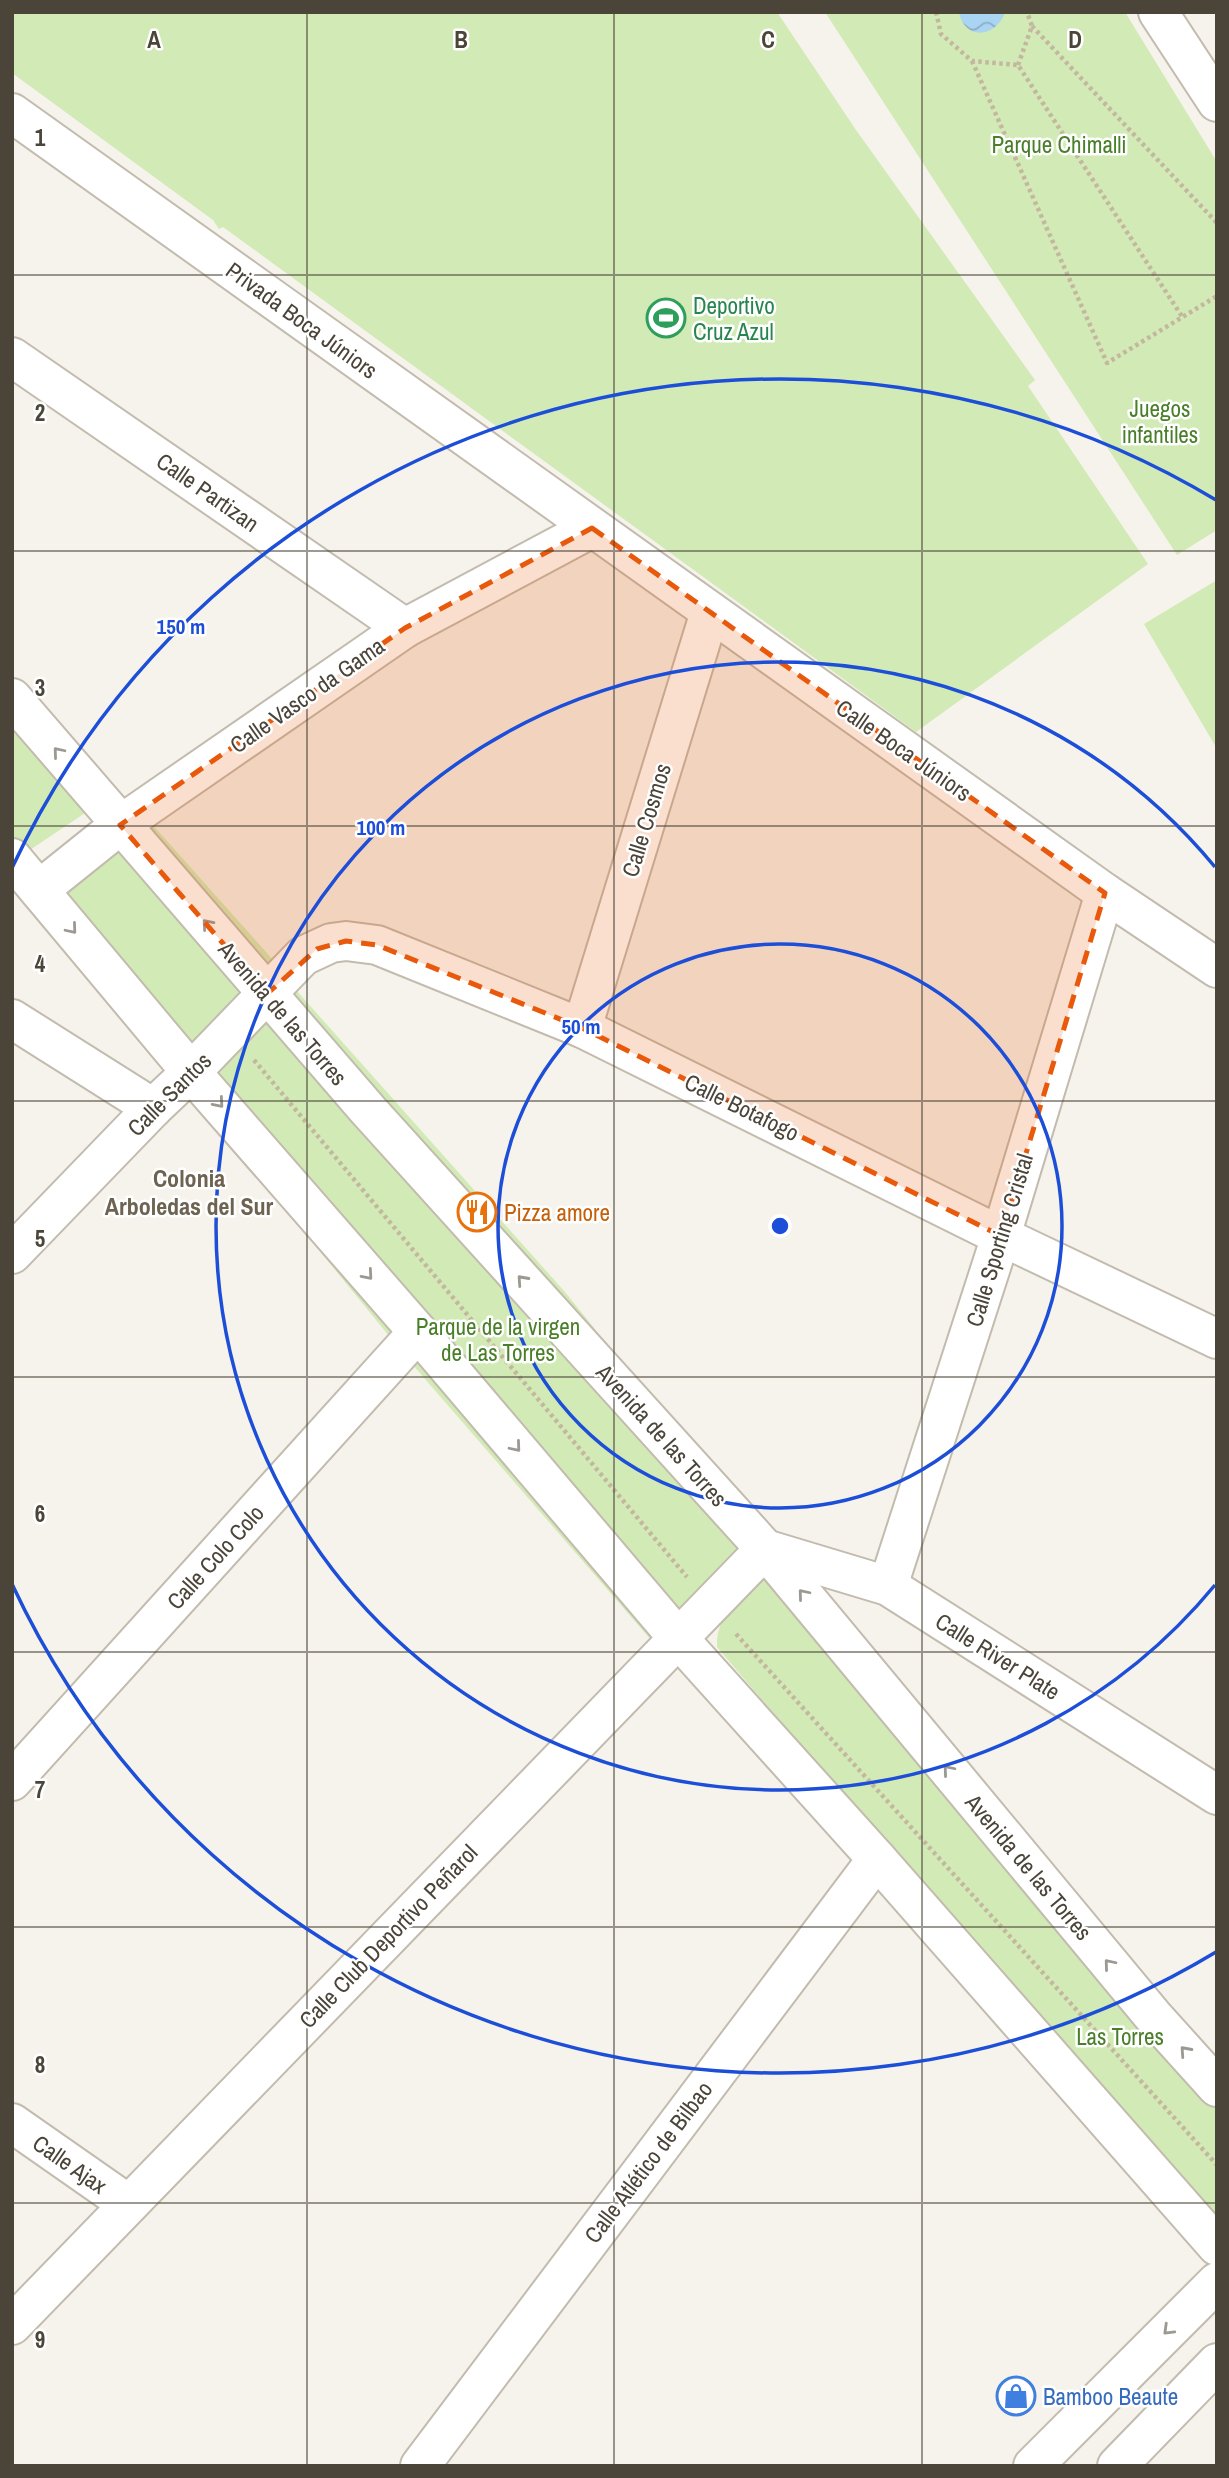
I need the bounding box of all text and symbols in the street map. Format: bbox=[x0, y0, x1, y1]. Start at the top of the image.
text: A bbox=[147, 24, 161, 55]
text: B bbox=[454, 24, 468, 55]
text: C bbox=[761, 24, 775, 55]
text: D bbox=[1068, 24, 1082, 55]
text: 1 bbox=[35, 122, 46, 153]
park label: Parque Chimalli bbox=[991, 129, 1127, 160]
street label: Privada Boca Júniors bbox=[220, 254, 384, 386]
place label: Deportivo Cruz Azul bbox=[693, 290, 775, 347]
sports icon: Deportivo Cruz Azul bbox=[645, 297, 687, 339]
park label: Juegos infantiles bbox=[1122, 393, 1198, 450]
text: 2 bbox=[35, 397, 45, 428]
street label: Calle Partizan bbox=[151, 445, 265, 539]
text: 150 m bbox=[157, 612, 205, 641]
street label: Calle Vasco da Gama bbox=[224, 630, 391, 760]
text: 3 bbox=[35, 672, 45, 703]
street label: Calle Boca Júniors bbox=[830, 692, 978, 808]
one-way arrow bbox=[54, 747, 66, 760]
street label: Calle Cosmos bbox=[614, 759, 678, 881]
text: 100 m bbox=[357, 813, 405, 842]
one-way arrow bbox=[203, 919, 215, 932]
one-way arrow bbox=[64, 921, 76, 934]
street label: Avenida de las Torres bbox=[211, 933, 354, 1092]
text: 4 bbox=[35, 948, 46, 979]
text: 50 m bbox=[561, 1012, 601, 1041]
street label: Calle Santos bbox=[120, 1045, 218, 1143]
street label: Calle Botafogo bbox=[680, 1066, 804, 1148]
one-way arrow bbox=[211, 1095, 223, 1108]
street label: Calle Sporting Cristal bbox=[958, 1150, 1040, 1330]
district label: Colonia Arboledas del Sur bbox=[105, 1162, 274, 1222]
restaurant icon: Pizza amore bbox=[456, 1191, 498, 1233]
place label: Pizza amore bbox=[504, 1197, 610, 1228]
centre of rings bbox=[768, 1214, 792, 1238]
text: 5 bbox=[35, 1223, 45, 1254]
one-way arrow bbox=[360, 1267, 372, 1280]
one-way arrow bbox=[517, 1275, 530, 1288]
park label: Parque de la virgen de Las Torres bbox=[416, 1311, 580, 1368]
street label: Avenida de las Torres bbox=[589, 1356, 734, 1513]
one-way arrow bbox=[508, 1439, 520, 1452]
text: 6 bbox=[35, 1498, 45, 1529]
street label: Calle Colo Colo bbox=[160, 1498, 270, 1616]
one-way arrow bbox=[799, 1590, 811, 1603]
street label: Calle River Plate bbox=[930, 1605, 1066, 1707]
one-way arrow bbox=[944, 1765, 956, 1778]
text: 7 bbox=[35, 1774, 45, 1805]
street label: Avenida de las Torres bbox=[958, 1787, 1099, 1947]
street label: Calle Club Deportivo Peñarol bbox=[292, 1837, 484, 2035]
one-way arrow bbox=[1105, 1959, 1117, 1972]
park label: Las Torres bbox=[1076, 2021, 1164, 2052]
one-way arrow bbox=[1180, 2047, 1193, 2060]
text: 8 bbox=[35, 2049, 45, 2080]
street label: Calle Atlético de Bilbao bbox=[577, 2075, 719, 2249]
street label: Calle Ajax bbox=[27, 2127, 114, 2201]
one-way arrow bbox=[1163, 2321, 1176, 2334]
text: 9 bbox=[35, 2324, 45, 2355]
shop icon: Bamboo Beaute bbox=[995, 2375, 1037, 2417]
place label: Bamboo Beaute bbox=[1043, 2381, 1178, 2412]

